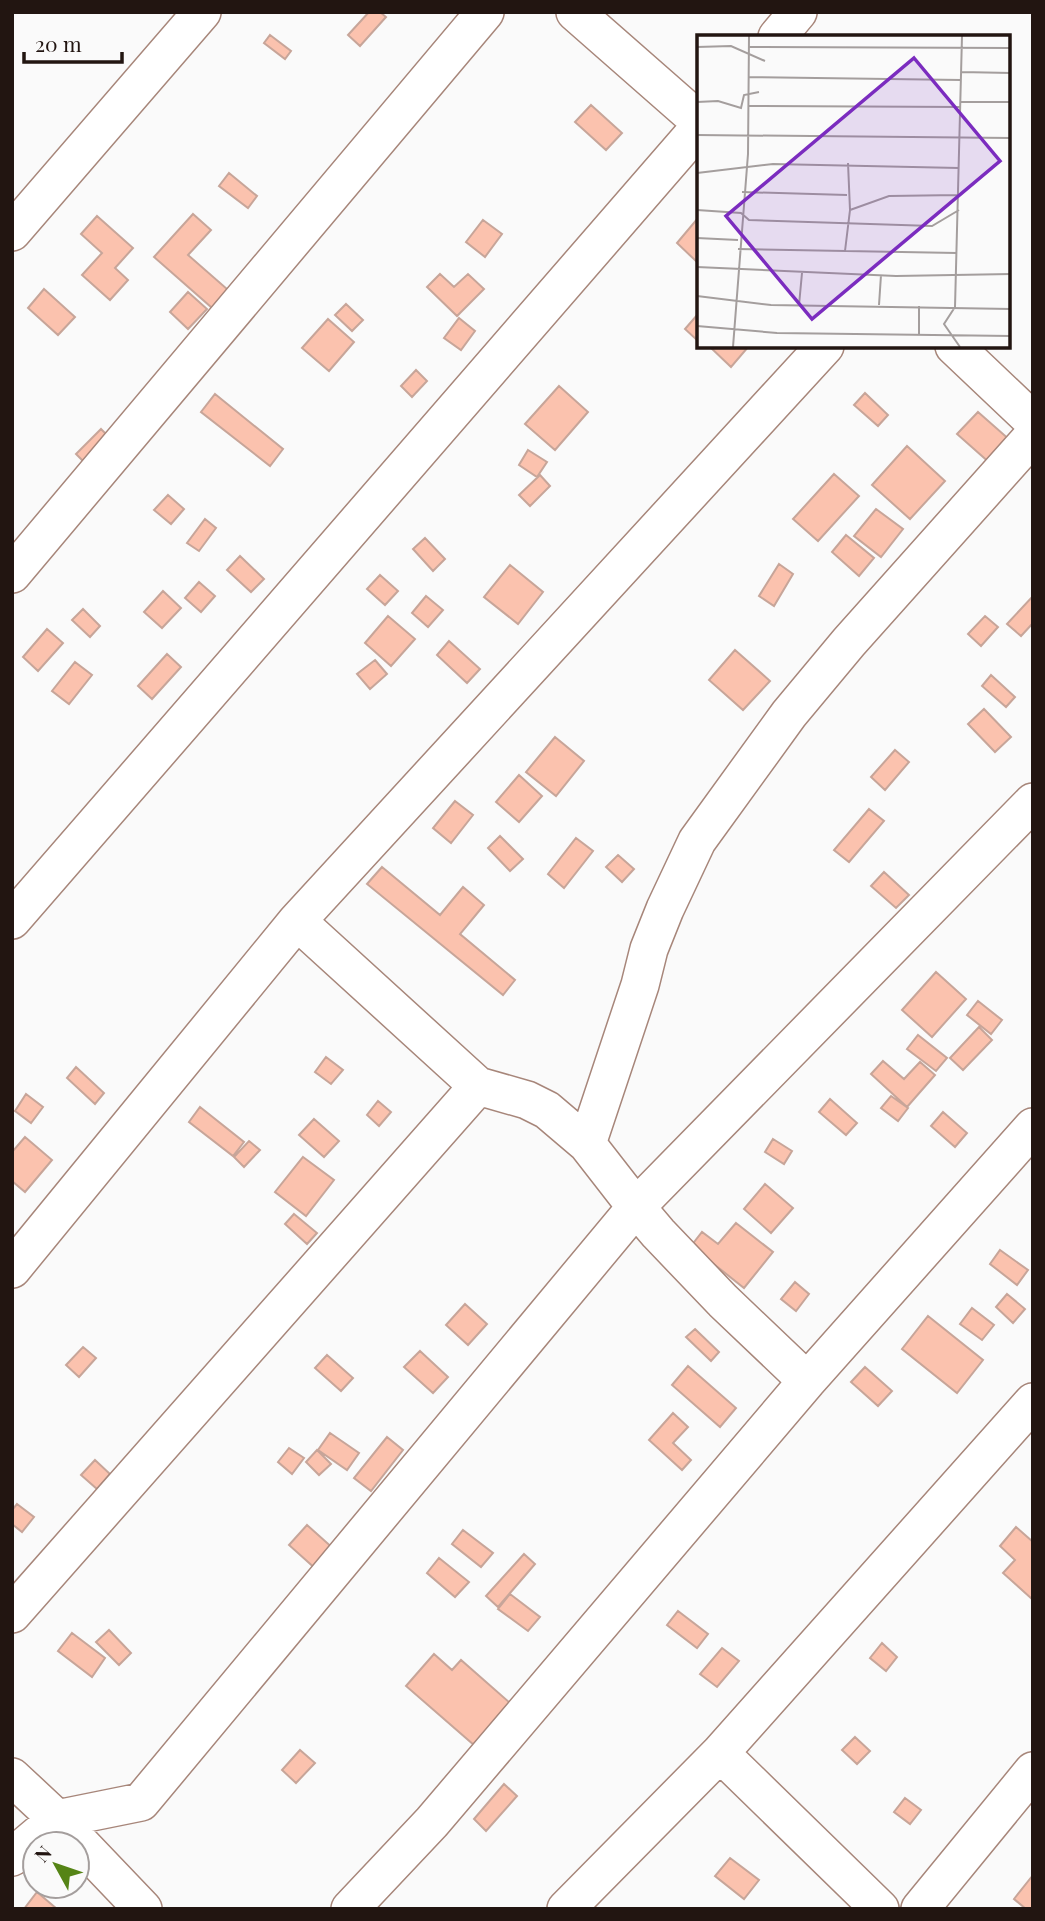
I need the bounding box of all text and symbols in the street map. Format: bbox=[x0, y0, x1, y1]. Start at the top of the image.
scale bar bbox=[24, 21, 122, 65]
text: 20 m bbox=[35, 29, 82, 57]
inset map bbox=[697, 35, 1010, 348]
north arrow bbox=[21, 1830, 91, 1900]
text: N bbox=[28, 1840, 57, 1867]

